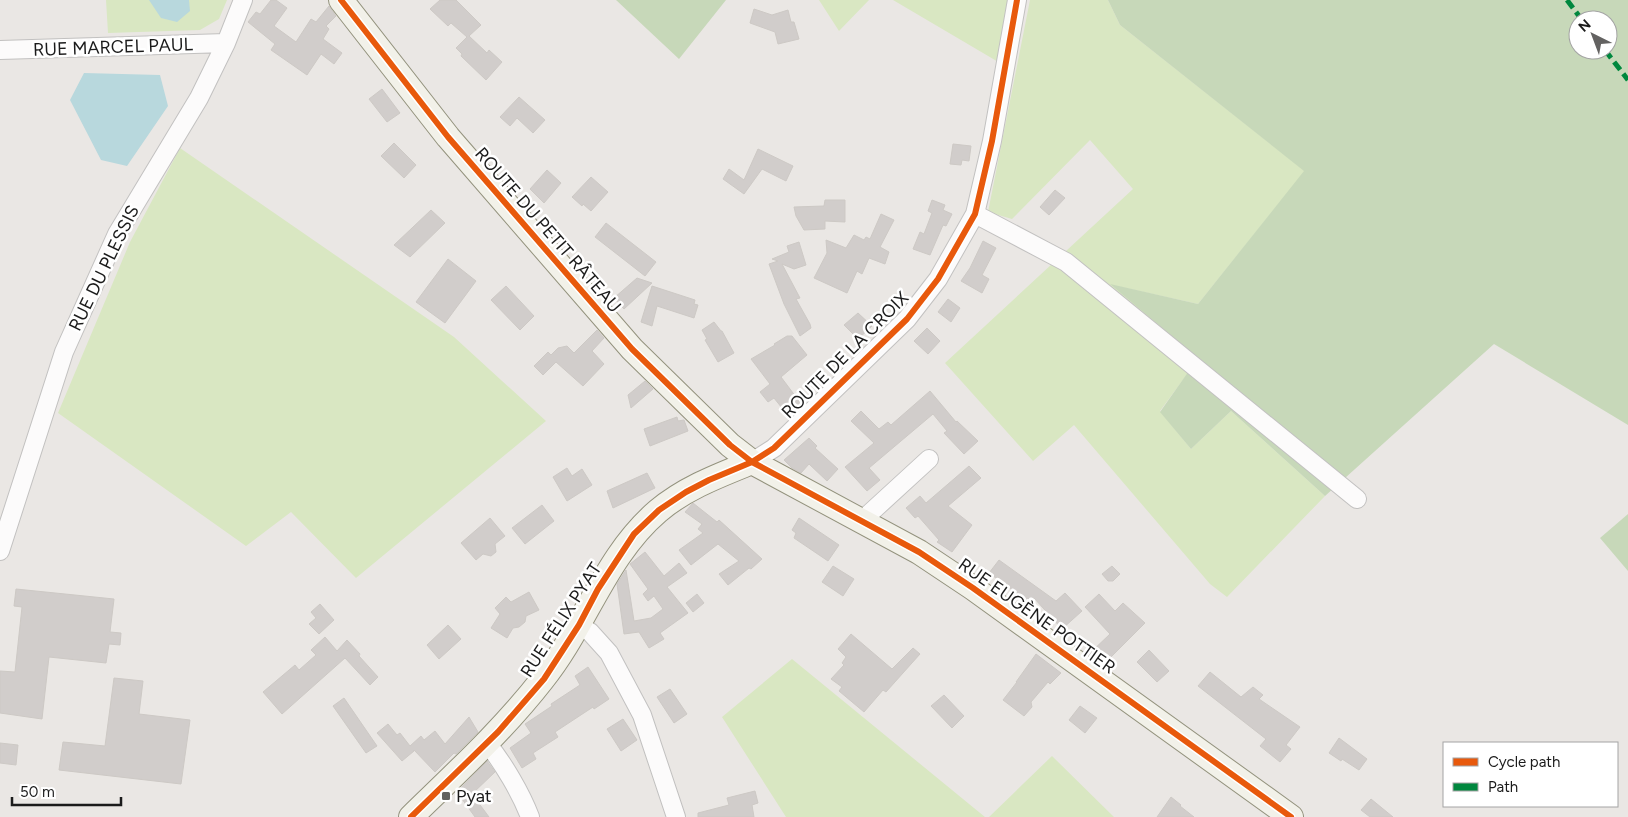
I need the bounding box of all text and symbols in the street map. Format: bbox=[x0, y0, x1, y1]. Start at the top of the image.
north arrow bbox=[1568, 10, 1618, 60]
text: N bbox=[1575, 16, 1594, 36]
street label: RUE MARCEL PAUL bbox=[33, 33, 194, 61]
street label: ROUTE DU PETIT RÂTEAU bbox=[470, 143, 626, 317]
street label: RUE DU PLESSIS bbox=[64, 202, 144, 334]
street label: ROUTE DE LA CROIX bbox=[777, 287, 913, 423]
street label: RUE EUGÈNE POTTIER bbox=[954, 553, 1120, 679]
street label: RUE FÉLIX PYAT bbox=[516, 558, 606, 682]
legend bbox=[1443, 742, 1618, 807]
text: Cycle path bbox=[1488, 753, 1560, 771]
scale bar bbox=[12, 774, 121, 806]
text: Path bbox=[1488, 778, 1518, 796]
text: 50 m bbox=[20, 783, 55, 801]
place label: Pyat bbox=[456, 785, 492, 807]
marker: Pyat bbox=[440, 790, 452, 802]

